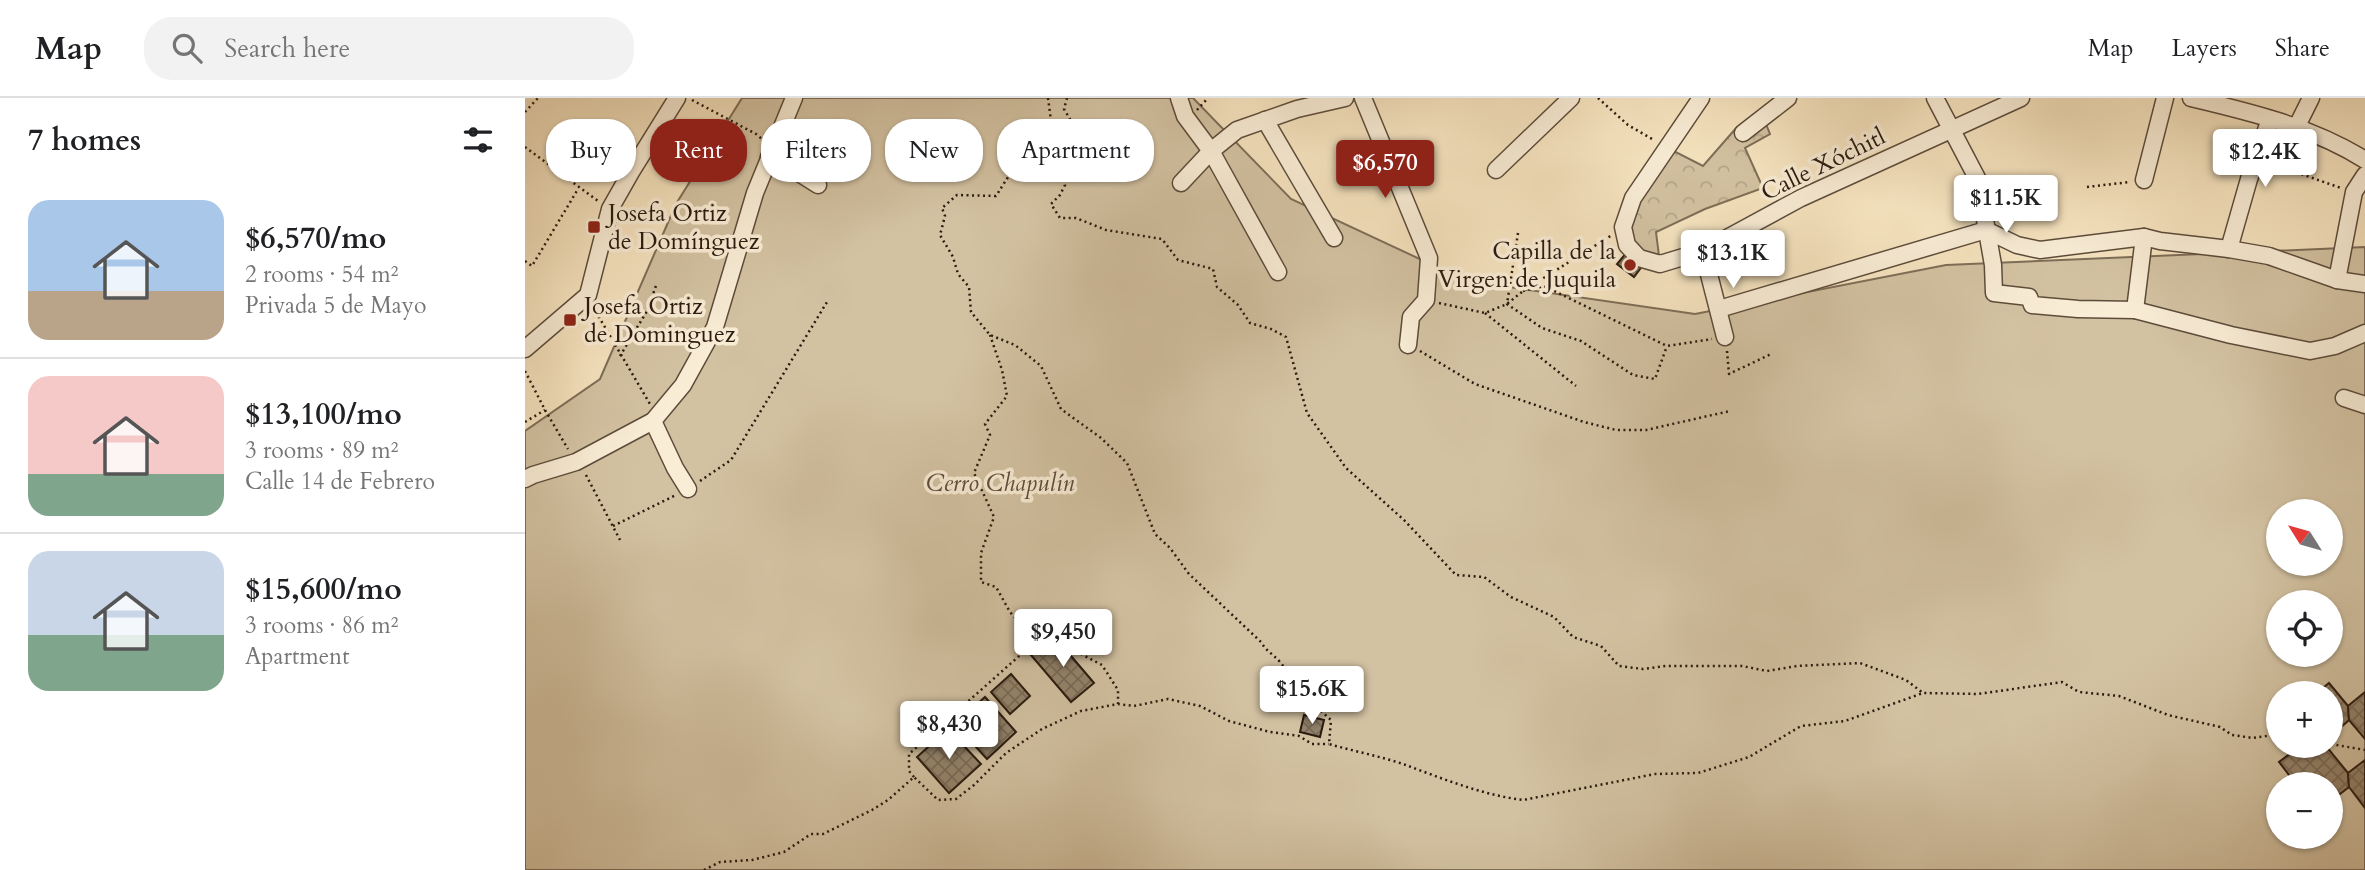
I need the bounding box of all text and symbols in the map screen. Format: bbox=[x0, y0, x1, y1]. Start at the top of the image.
search box bbox=[144, 17, 634, 80]
text: Map bbox=[35, 26, 102, 71]
icon: search bbox=[168, 29, 206, 67]
text: Search here bbox=[224, 31, 350, 66]
text: Map bbox=[2088, 32, 2134, 65]
text: Layers bbox=[2172, 32, 2237, 65]
text: Share bbox=[2275, 32, 2330, 65]
chip: Buy bbox=[546, 119, 636, 182]
chip: Rent bbox=[650, 119, 747, 182]
chip: Filters bbox=[761, 119, 871, 182]
chip: New bbox=[885, 119, 983, 182]
chip: Apartment bbox=[997, 119, 1154, 182]
text: 7 homes bbox=[28, 120, 141, 161]
street label: Calle Xóchitl bbox=[1755, 120, 1891, 209]
icon: filters bbox=[459, 121, 497, 159]
pin: $12.4K bbox=[2208, 130, 2322, 189]
text: $12.4K bbox=[2229, 136, 2301, 167]
pin: $6,570 bbox=[1328, 140, 1442, 200]
text: $6,570 bbox=[1352, 147, 1418, 178]
pin: $11.5K bbox=[1949, 176, 2063, 235]
text: $11.5K bbox=[1970, 182, 2042, 213]
place label: Josefa Ortiz de Domínguez bbox=[605, 197, 760, 258]
text: $6,570/mo bbox=[245, 218, 386, 259]
marker: Josefa Ortiz de Domínguez bbox=[586, 219, 602, 235]
icon: home bbox=[84, 228, 168, 312]
pin: $13.1K bbox=[1676, 230, 1790, 290]
place label: Capilla de la Virgen de Juquila bbox=[1438, 235, 1617, 296]
text: $13.1K bbox=[1697, 237, 1769, 268]
marker: Capilla de la Virgen de Juquila bbox=[1622, 257, 1638, 273]
text: 2 rooms · 54 m² bbox=[245, 259, 398, 290]
text: Privada 5 de Mayo bbox=[245, 290, 426, 321]
place label: Josefa Ortiz de Dominguez bbox=[581, 290, 736, 351]
marker: Josefa Ortiz de Dominguez bbox=[562, 312, 578, 328]
text: $13,100/mo bbox=[245, 394, 402, 435]
icon: home bbox=[84, 404, 168, 488]
text: 3 rooms · 89 m² bbox=[245, 435, 398, 466]
text: Calle 14 de Febrero bbox=[245, 466, 435, 497]
park label: Cerro Chapulín bbox=[926, 467, 1075, 500]
north arrow bbox=[2266, 499, 2343, 576]
map controls bbox=[2266, 499, 2343, 849]
text: $15,600/mo bbox=[245, 569, 402, 610]
icon: home bbox=[84, 579, 168, 663]
button: locate bbox=[2266, 590, 2343, 667]
text: 3 rooms · 86 m² bbox=[245, 610, 398, 641]
pin: $9,450 bbox=[1006, 610, 1120, 669]
text: $9,450 bbox=[1030, 616, 1096, 647]
text: Apartment bbox=[245, 641, 349, 672]
pin: $15.6K bbox=[1255, 666, 1369, 726]
text: $15.6K bbox=[1276, 673, 1348, 704]
button: + bbox=[2266, 681, 2343, 758]
pin: $8,430 bbox=[892, 702, 1006, 761]
text: $8,430 bbox=[916, 708, 982, 739]
button: − bbox=[2266, 772, 2343, 849]

